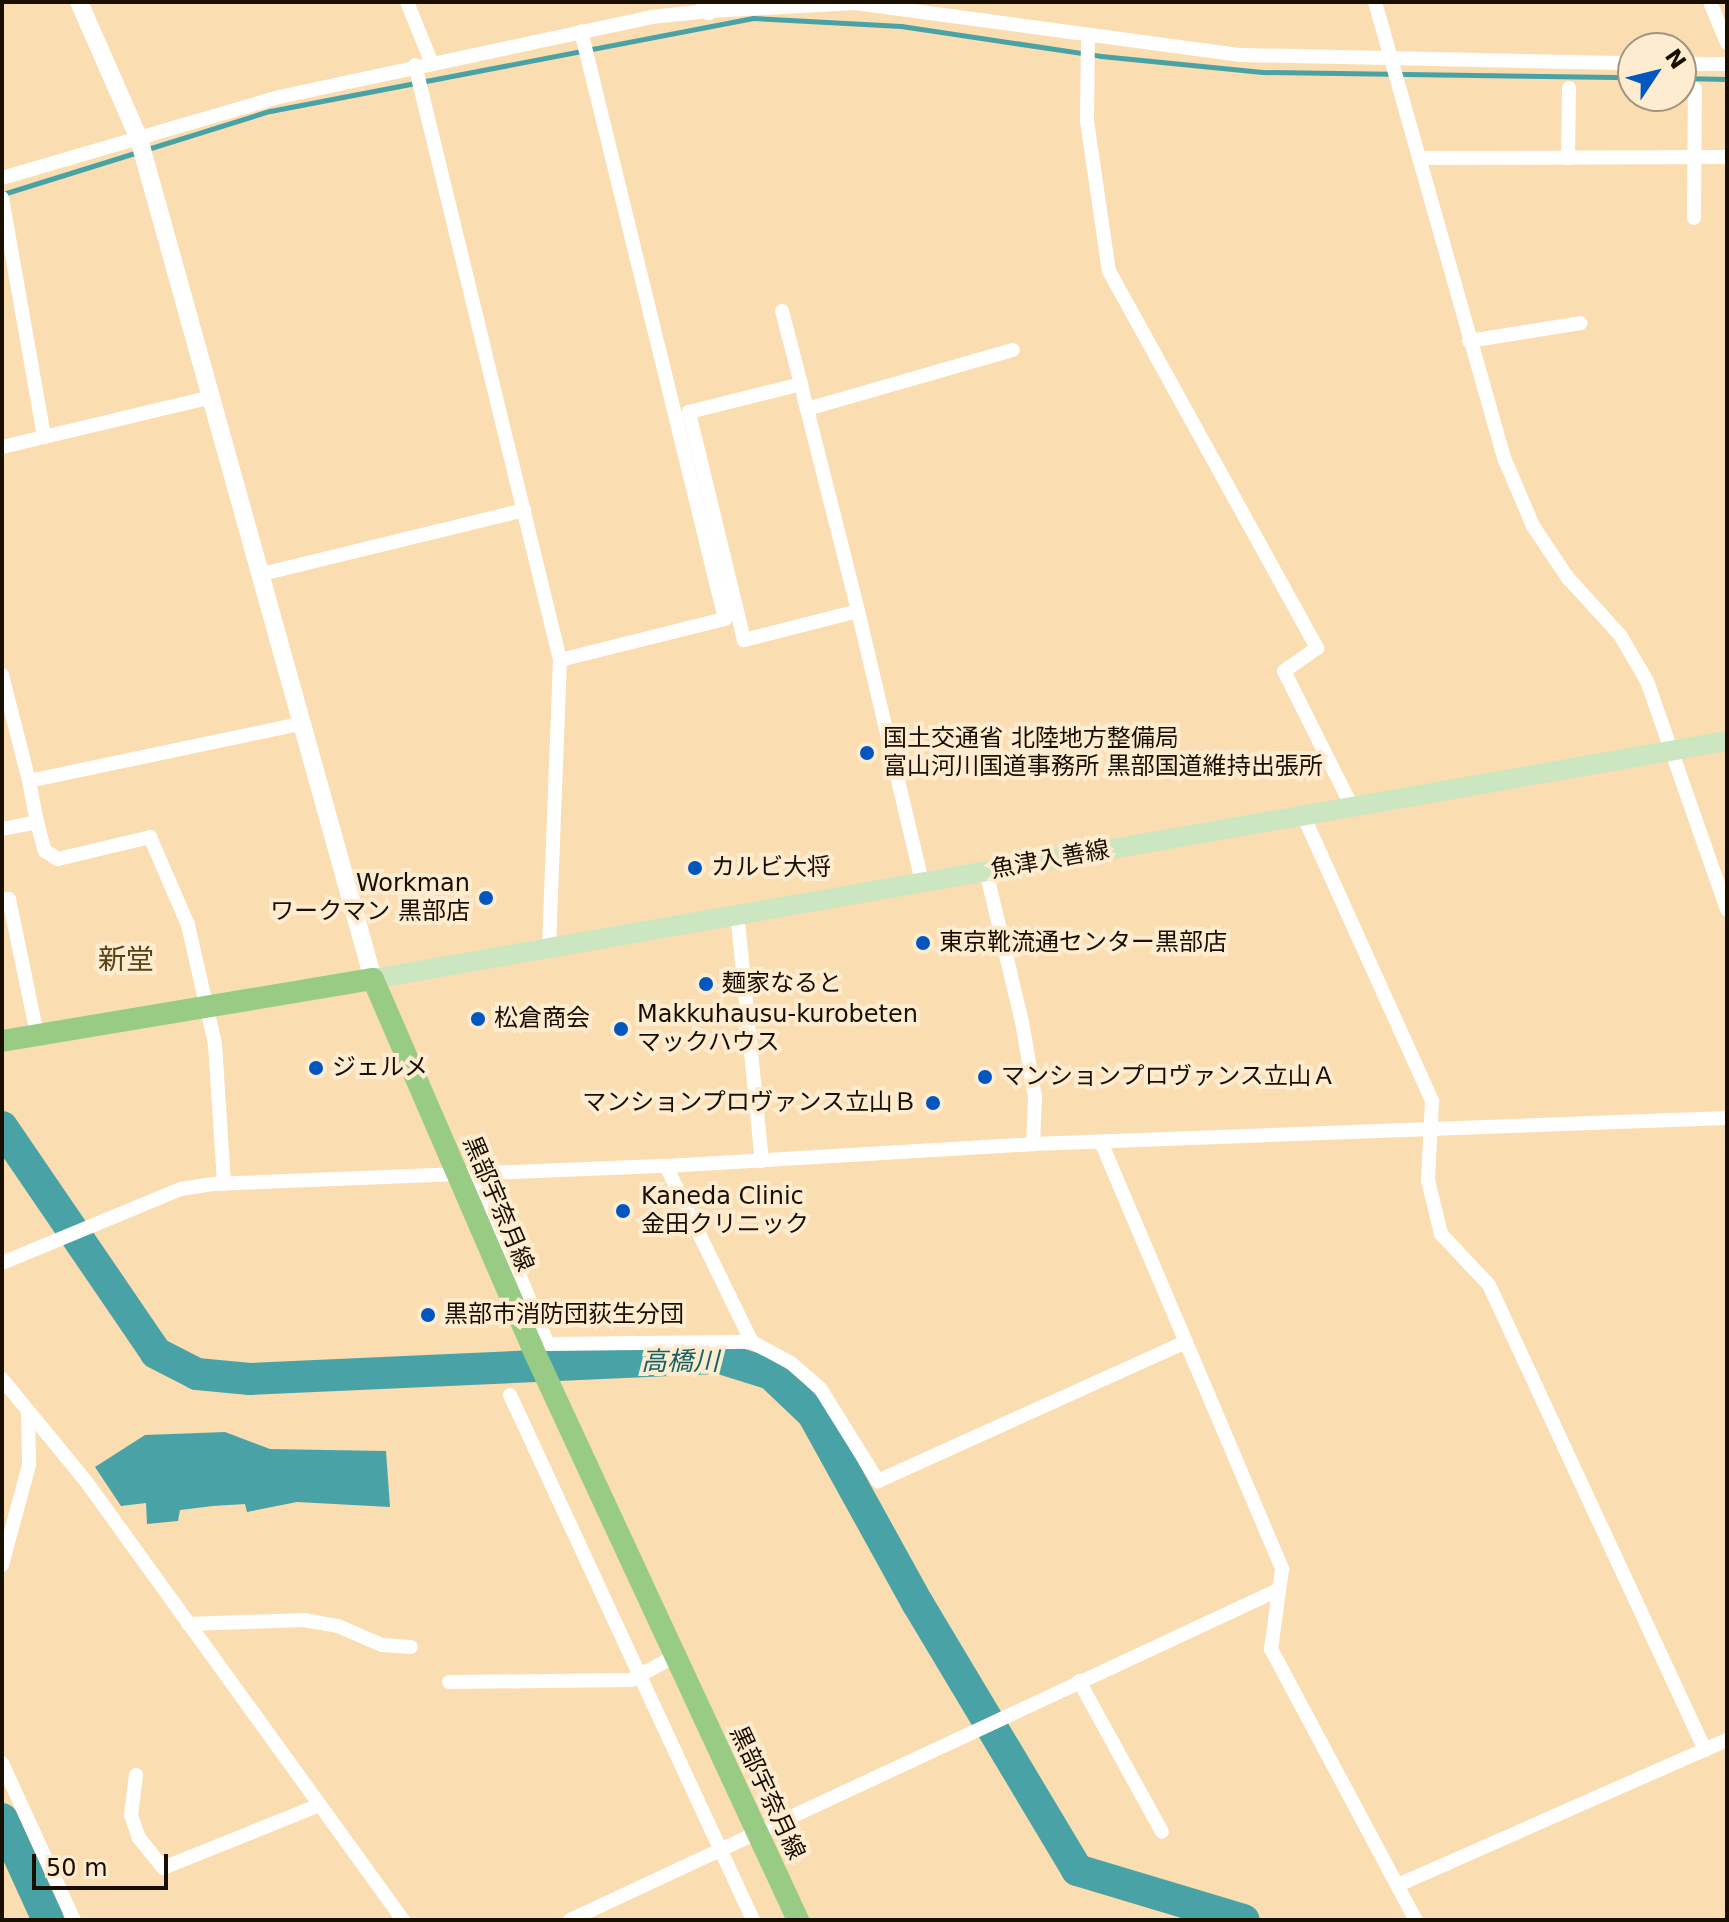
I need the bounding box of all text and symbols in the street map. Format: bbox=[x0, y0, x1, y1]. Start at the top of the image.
north arrow bbox=[1617, 32, 1697, 112]
text: N bbox=[1660, 44, 1691, 74]
place label: 国土交通省 北陸地方整備局 富山河川国道事務所 黒部国道維持出張所 bbox=[883, 725, 1323, 781]
marker: 国土交通省 北陸地方整備局 富山河川国道事務所 黒部国道維持出張所 bbox=[858, 744, 876, 762]
street label: 魚津入善線 bbox=[988, 835, 1112, 885]
place label: カルビ大将 bbox=[711, 854, 831, 882]
marker: カルビ大将 bbox=[686, 859, 704, 877]
place label: Workman ワークマン 黒部店 bbox=[270, 870, 470, 926]
marker: Workman ワークマン 黒部店 bbox=[477, 889, 495, 907]
place label: 東京靴流通センター黒部店 bbox=[939, 929, 1227, 957]
marker: 東京靴流通センター黒部店 bbox=[914, 934, 932, 952]
district label: 新堂 bbox=[98, 943, 154, 977]
place label: 麺家なると bbox=[722, 970, 842, 998]
marker: 麺家なると bbox=[697, 975, 715, 993]
place label: Makkuhausu-kurobeten マックハウス bbox=[637, 1001, 918, 1057]
place label: 松倉商会 bbox=[494, 1005, 590, 1033]
marker: 松倉商会 bbox=[469, 1010, 487, 1028]
marker: Makkuhausu-kurobeten マックハウス bbox=[612, 1020, 630, 1038]
place label: ジェルメ bbox=[332, 1054, 428, 1082]
marker: ジェルメ bbox=[307, 1059, 325, 1077]
place label: マンションプロヴァンス立山Ａ bbox=[1001, 1063, 1337, 1091]
marker: マンションプロヴァンス立山Ａ bbox=[976, 1068, 994, 1086]
place label: マンションプロヴァンス立山Ｂ bbox=[581, 1089, 917, 1117]
marker: マンションプロヴァンス立山Ｂ bbox=[924, 1094, 942, 1112]
street label: 黒部宇奈月線 bbox=[457, 1132, 539, 1276]
place label: Kaneda Clinic 金田クリニック bbox=[641, 1183, 809, 1239]
marker: Kaneda Clinic 金田クリニック bbox=[612, 1200, 634, 1222]
place label: 黒部市消防団荻生分団 bbox=[444, 1301, 684, 1329]
marker: 黒部市消防団荻生分団 bbox=[419, 1306, 437, 1324]
water label: 高橋川 bbox=[641, 1346, 719, 1378]
street label: 黒部宇奈月線 bbox=[724, 1722, 810, 1864]
scale bar bbox=[36, 1838, 172, 1888]
text: 50 m bbox=[46, 1854, 108, 1882]

